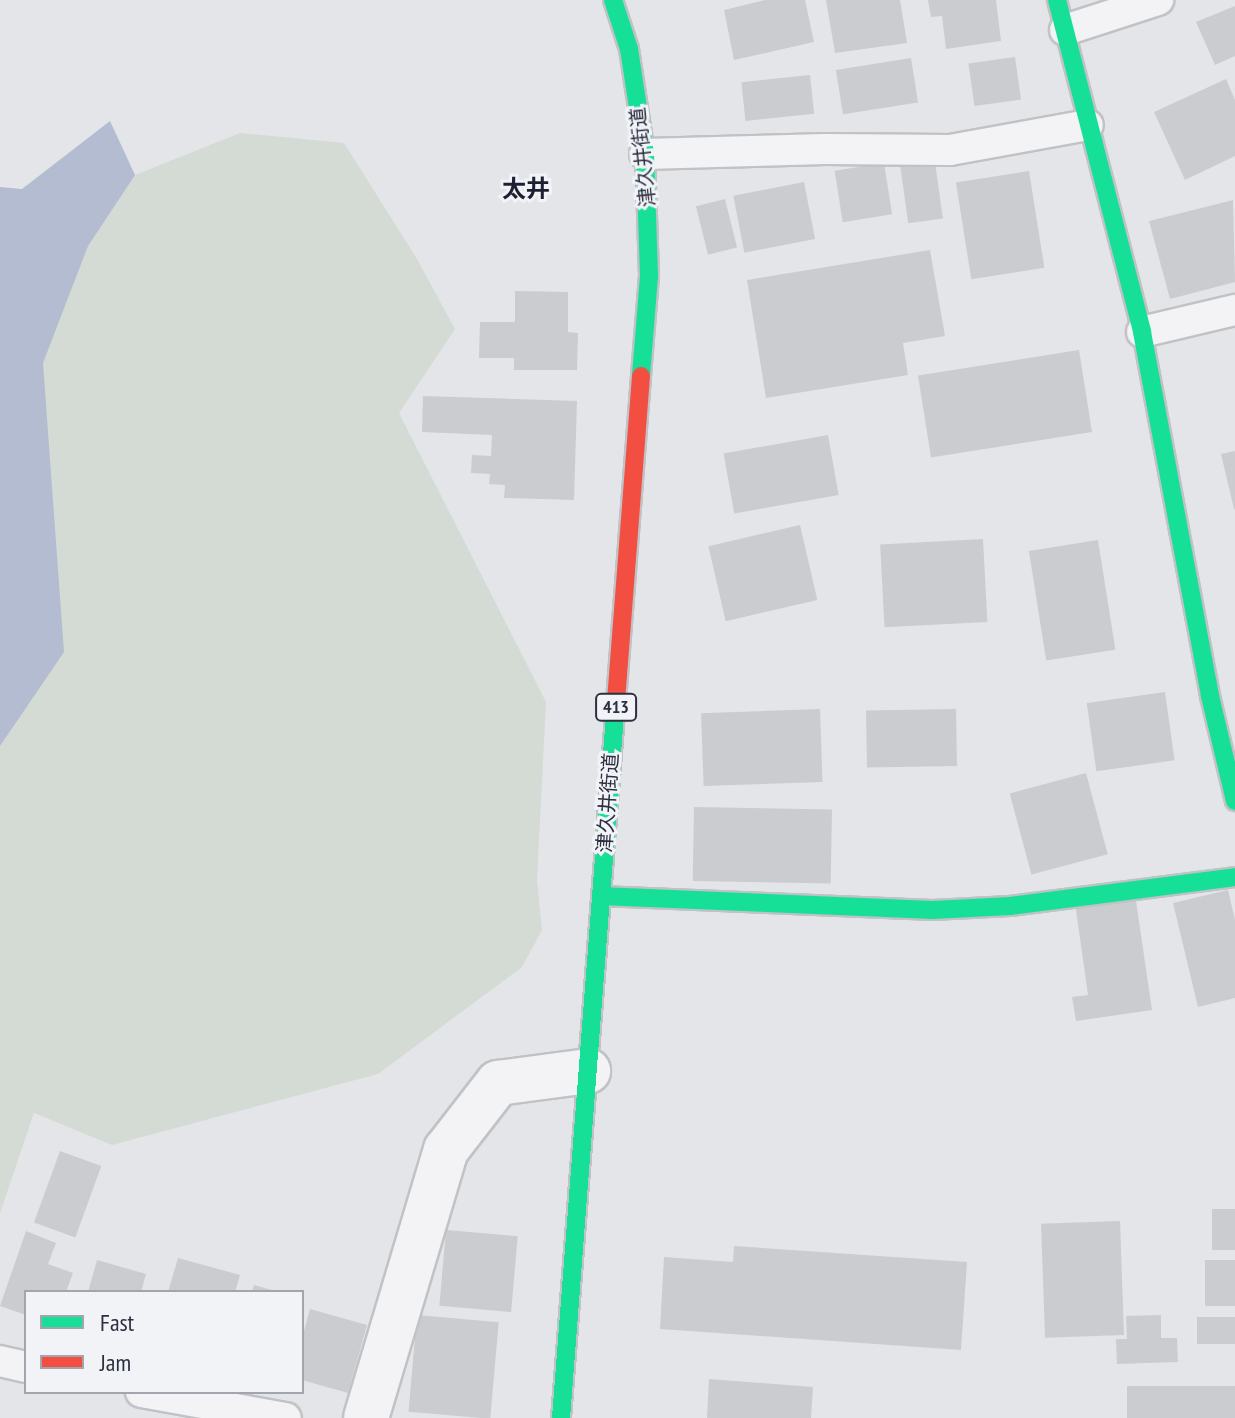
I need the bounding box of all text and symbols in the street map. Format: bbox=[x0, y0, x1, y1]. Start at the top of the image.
street label: 津久井街道 bbox=[626, 106, 660, 208]
district label: 太井 bbox=[502, 175, 550, 203]
road number: 413 bbox=[594, 693, 638, 721]
street label: 津久井街道 bbox=[593, 752, 623, 854]
legend bbox=[24, 1290, 304, 1394]
text: Fast bbox=[100, 1307, 134, 1338]
text: Jam bbox=[100, 1347, 131, 1378]

